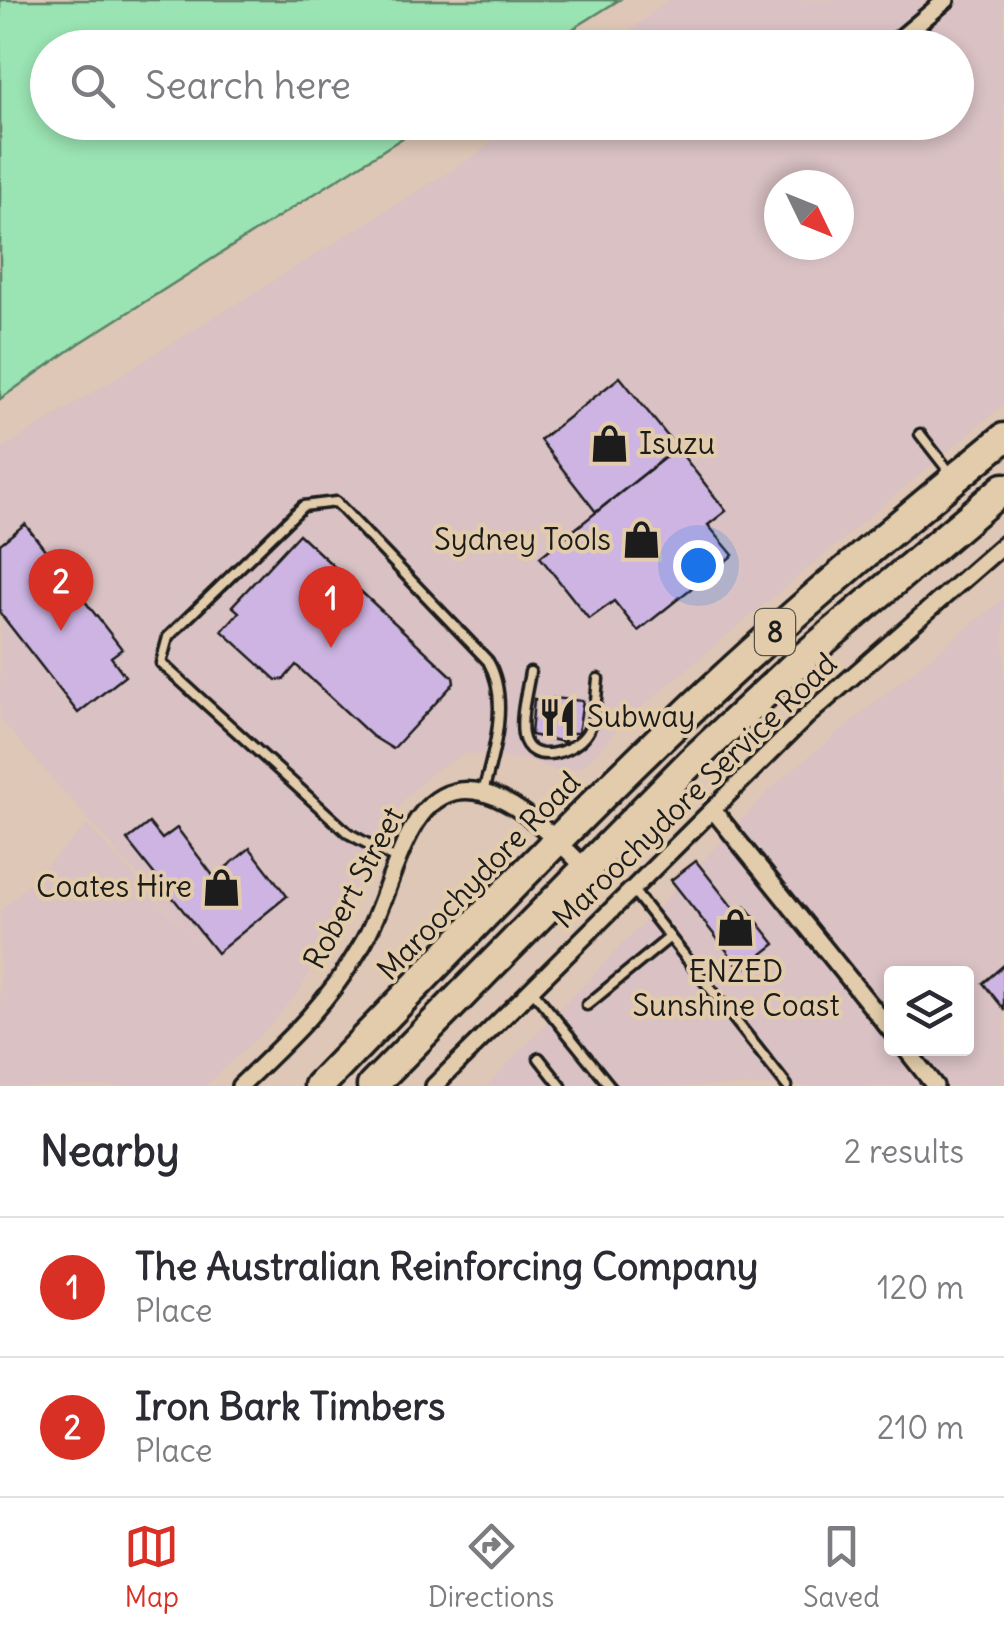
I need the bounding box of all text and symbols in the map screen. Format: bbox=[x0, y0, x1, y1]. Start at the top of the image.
search box bbox=[30, 30, 974, 140]
icon: search bbox=[65, 58, 120, 113]
text: Search here bbox=[145, 62, 351, 109]
north arrow bbox=[764, 170, 854, 260]
shop icon: Isuzu bbox=[588, 423, 630, 465]
place label: Isuzu bbox=[639, 424, 715, 462]
shop icon: Sydney Tools bbox=[620, 519, 662, 561]
place label: Sydney Tools bbox=[434, 520, 611, 558]
your location bbox=[673, 540, 724, 591]
pin: 2 bbox=[28, 548, 94, 631]
pin: 1 bbox=[298, 566, 364, 648]
road number: 8 bbox=[755, 609, 795, 655]
street label: Maroochydore Service Road bbox=[544, 645, 844, 936]
restaurant icon: Subway bbox=[536, 696, 578, 738]
place label: Subway bbox=[587, 697, 695, 735]
street label: Maroochydore Road bbox=[369, 763, 588, 988]
street label: Robert Street bbox=[295, 800, 412, 975]
shop icon: Coates Hire bbox=[201, 866, 243, 908]
place label: Coates Hire bbox=[36, 867, 192, 905]
shop icon: ENZED Sunshine Coast bbox=[715, 907, 757, 949]
place label: ENZED Sunshine Coast bbox=[632, 952, 840, 1024]
map controls bbox=[884, 966, 974, 1056]
button: layers bbox=[884, 966, 974, 1056]
text: Nearby bbox=[40, 1125, 179, 1177]
text: 2 results bbox=[844, 1131, 964, 1172]
text: The Australian Reinforcing Company bbox=[135, 1243, 758, 1290]
text: 1 bbox=[66, 1267, 79, 1308]
text: 120 m bbox=[877, 1267, 964, 1308]
text: Place bbox=[135, 1290, 212, 1331]
text: Iron Bark Timbers bbox=[135, 1383, 445, 1430]
text: 2 bbox=[64, 1407, 81, 1448]
text: 210 m bbox=[877, 1407, 964, 1448]
text: Place bbox=[135, 1430, 212, 1471]
tab: Map bbox=[124, 1519, 179, 1615]
tab: Directions bbox=[428, 1519, 554, 1615]
tab: Saved bbox=[803, 1519, 880, 1615]

